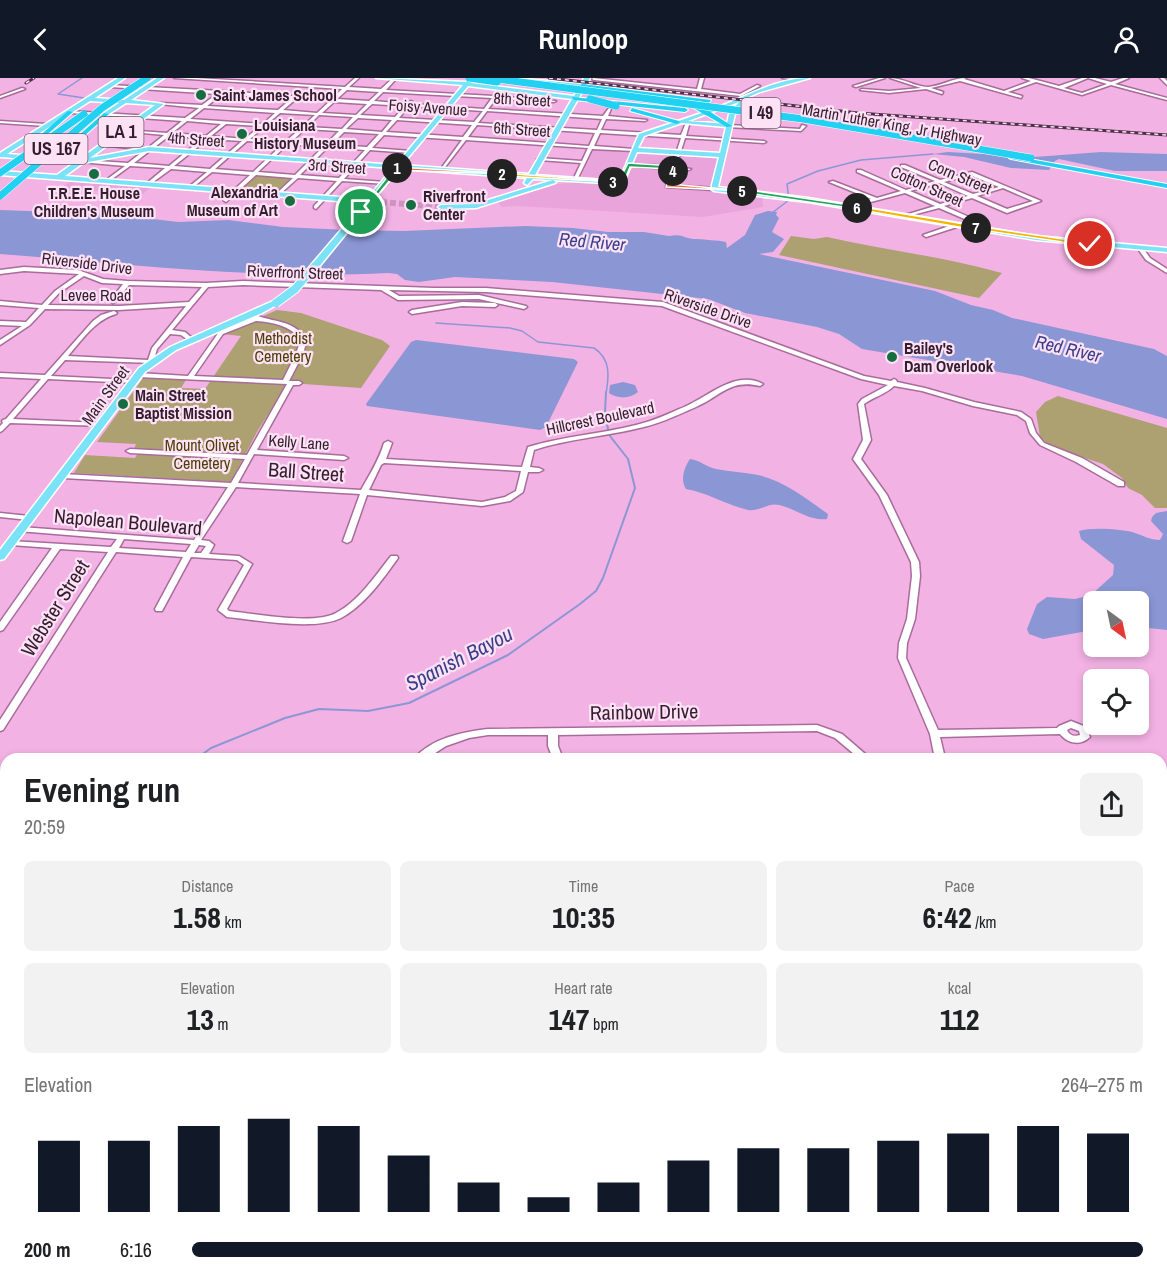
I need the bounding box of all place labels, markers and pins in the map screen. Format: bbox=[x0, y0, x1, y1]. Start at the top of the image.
place label: Saint James School bbox=[213, 84, 337, 106]
marker: Saint James School bbox=[194, 88, 208, 102]
place label: Louisiana History Museum bbox=[254, 114, 356, 154]
marker: Louisiana History Museum bbox=[235, 127, 249, 141]
pin: 1 bbox=[382, 153, 412, 183]
pin: 4 bbox=[658, 156, 688, 186]
pin: 2 bbox=[487, 159, 517, 189]
marker: T.R.E.E. House Children's Museum bbox=[87, 167, 101, 181]
pin: 3 bbox=[598, 167, 628, 197]
pin: 5 bbox=[727, 176, 757, 206]
place label: Alexandria Museum of Art bbox=[187, 181, 279, 221]
place label: T.R.E.E. House Children's Museum bbox=[34, 182, 154, 222]
place label: Riverfront Center bbox=[423, 185, 486, 225]
pin bbox=[335, 186, 386, 237]
pin: 6 bbox=[842, 193, 872, 223]
marker: Alexandria Museum of Art bbox=[283, 194, 297, 208]
marker: Riverfront Center bbox=[404, 198, 418, 212]
pin: 7 bbox=[961, 213, 991, 243]
pin bbox=[1064, 218, 1115, 269]
place label: Bailey's Dam Overlook bbox=[904, 337, 994, 377]
marker: Bailey's Dam Overlook bbox=[885, 350, 899, 364]
place label: Main Street Baptist Mission bbox=[135, 384, 232, 424]
marker: Main Street Baptist Mission bbox=[116, 397, 130, 411]

